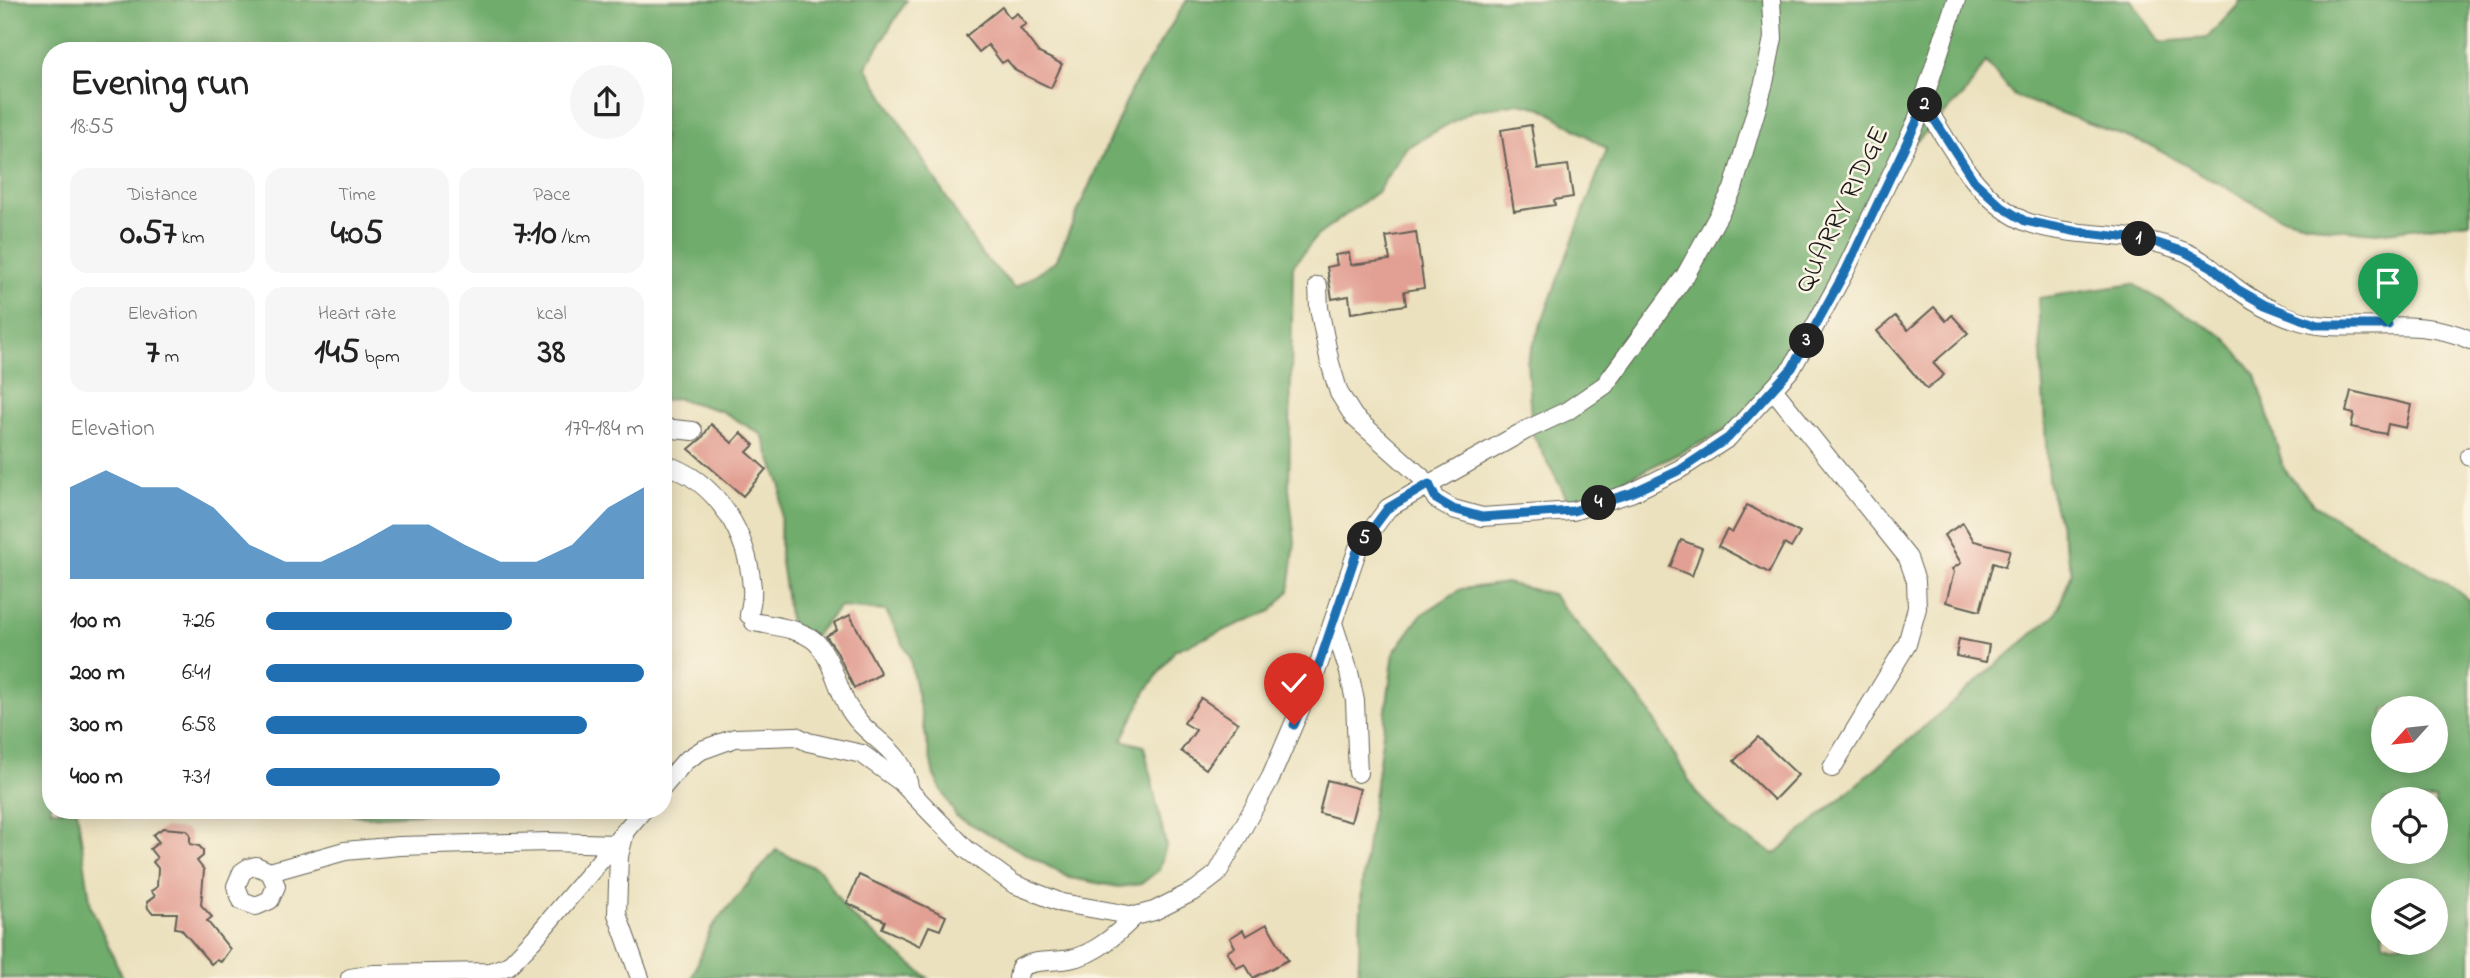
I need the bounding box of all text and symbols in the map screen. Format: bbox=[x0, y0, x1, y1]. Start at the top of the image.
text: Evening run bbox=[70, 57, 249, 113]
button: share bbox=[570, 65, 644, 139]
pin: 2 bbox=[1908, 88, 1942, 122]
text: 2 bbox=[1920, 91, 1929, 118]
text: 18:55 bbox=[70, 111, 114, 144]
street label: QUARRY RIDGE bbox=[1785, 120, 1901, 300]
text: Distance bbox=[127, 182, 197, 209]
text: Time bbox=[338, 182, 376, 209]
text: Pace bbox=[533, 182, 570, 209]
text: 0.57 bbox=[120, 209, 177, 260]
text: 4:05 bbox=[331, 209, 383, 260]
text: 7:10 bbox=[513, 209, 557, 260]
pin: 1 bbox=[2122, 222, 2156, 256]
text: km bbox=[177, 225, 205, 252]
text: /km bbox=[557, 225, 590, 252]
text: 1 bbox=[2135, 225, 2142, 252]
pin bbox=[2358, 253, 2418, 325]
icon: arrive bbox=[2369, 264, 2407, 302]
text: Elevation bbox=[127, 301, 197, 328]
text: Heart rate bbox=[318, 301, 396, 328]
text: kcal bbox=[537, 301, 567, 328]
pin: 3 bbox=[1790, 324, 1825, 358]
text: 3 bbox=[1803, 327, 1810, 354]
text: 7 bbox=[145, 328, 160, 379]
text: 145 bbox=[314, 328, 360, 379]
text: 38 bbox=[538, 328, 565, 379]
text: m bbox=[160, 344, 179, 371]
text: bpm bbox=[360, 344, 400, 371]
text: Elevation bbox=[70, 413, 155, 446]
text: 179–184 m bbox=[565, 413, 644, 446]
pin: 4 bbox=[1582, 486, 1616, 520]
text: 4 bbox=[1595, 489, 1602, 516]
pin: 5 bbox=[1348, 522, 1382, 556]
text: 5 bbox=[1359, 525, 1370, 552]
text: 100 m bbox=[70, 605, 121, 638]
text: 7:26 bbox=[182, 605, 215, 638]
pin bbox=[1264, 653, 1324, 725]
text: 200 m bbox=[70, 657, 125, 690]
text: 6:41 bbox=[182, 657, 211, 690]
icon: check bbox=[1275, 664, 1313, 702]
north arrow bbox=[2371, 696, 2448, 774]
map controls bbox=[2371, 696, 2448, 955]
text: 300 m bbox=[70, 709, 123, 742]
text: 6:58 bbox=[182, 709, 216, 742]
text: 400 m bbox=[70, 761, 123, 794]
text: 7:31 bbox=[182, 761, 210, 794]
button: locate bbox=[2371, 787, 2448, 864]
button: layers bbox=[2371, 878, 2448, 955]

